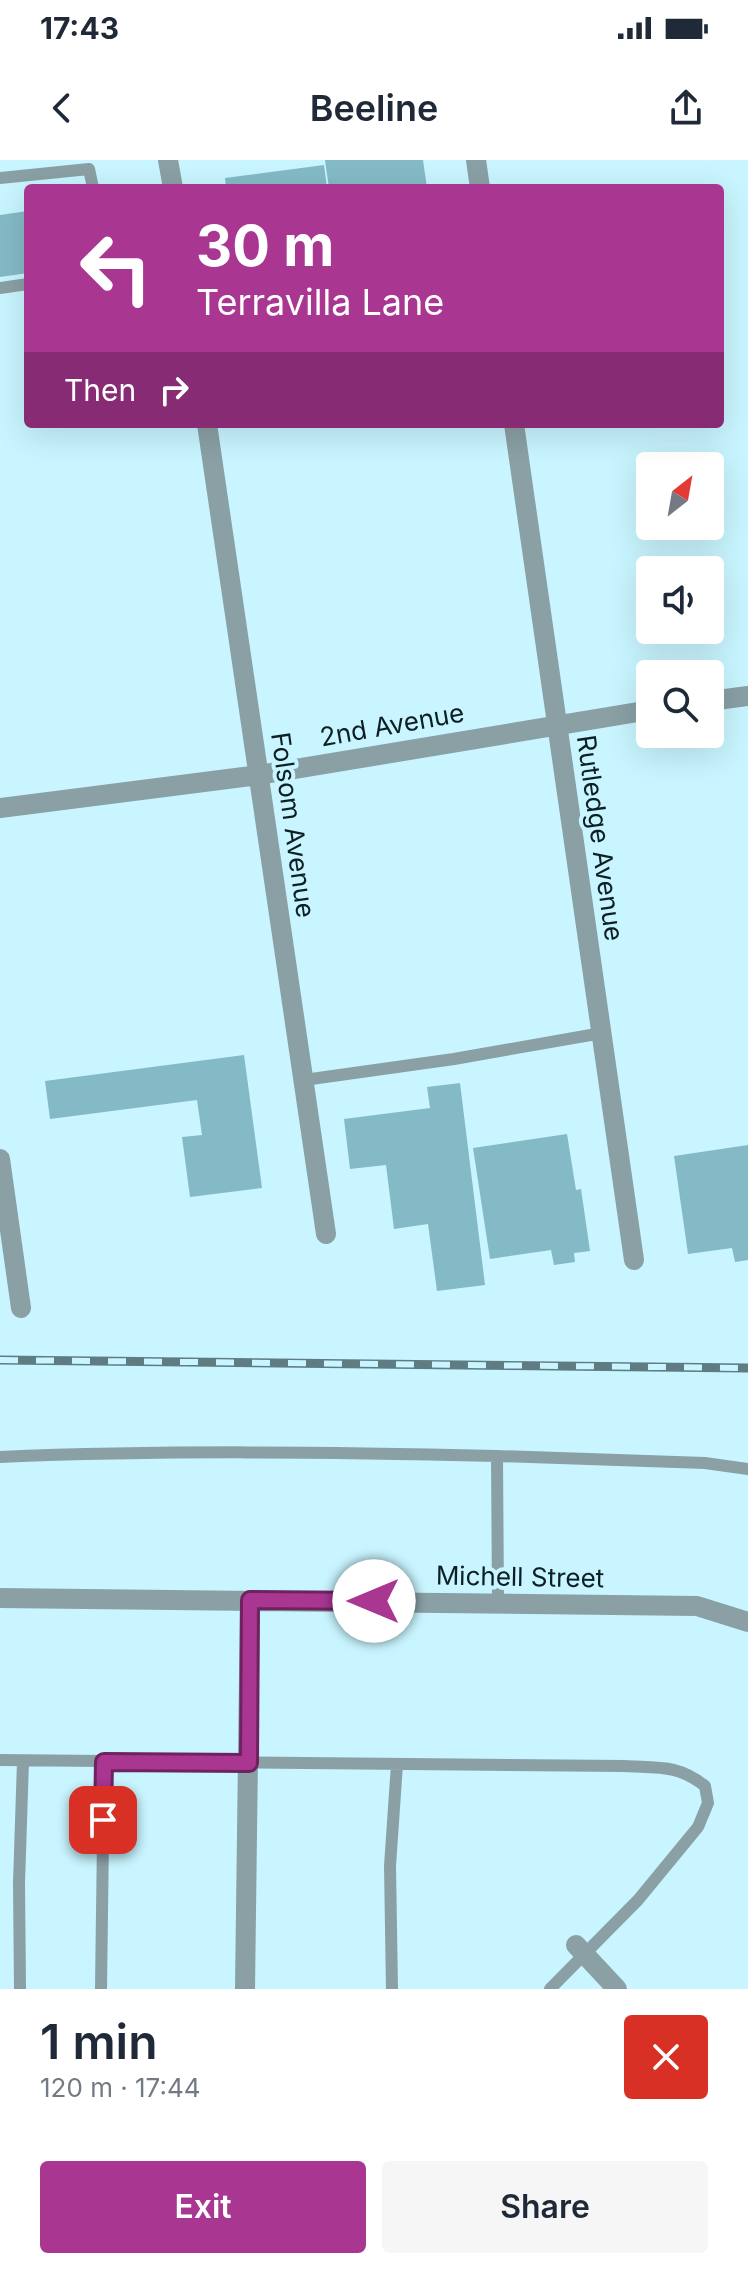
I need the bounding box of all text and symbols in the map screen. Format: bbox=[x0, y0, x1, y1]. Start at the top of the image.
text: 17:43 bbox=[40, 10, 119, 46]
icon: back bbox=[40, 86, 84, 130]
text: Beeline bbox=[310, 86, 438, 130]
icon: share bbox=[664, 86, 708, 130]
text: 30 m bbox=[196, 212, 334, 280]
icon: left bbox=[64, 216, 168, 320]
text: Terravilla Lane bbox=[196, 280, 444, 324]
icon: right bbox=[152, 368, 196, 412]
text: Then bbox=[64, 372, 136, 408]
north arrow bbox=[636, 452, 724, 540]
map controls bbox=[636, 452, 724, 748]
button: sound bbox=[636, 556, 724, 644]
button: search bbox=[636, 660, 724, 748]
street label: 2nd Avenue bbox=[317, 697, 466, 752]
street label: Folsom Avenue bbox=[265, 730, 322, 920]
street label: Rutledge Avenue bbox=[571, 733, 630, 943]
position arrow bbox=[332, 1559, 416, 1643]
street label: Michell Street bbox=[436, 1560, 604, 1593]
pin bbox=[69, 1786, 137, 1854]
icon: arrive bbox=[81, 1798, 125, 1842]
text: 1 min bbox=[40, 2012, 158, 2071]
button: close bbox=[624, 2015, 708, 2099]
text: 120 m · 17:44 bbox=[40, 2072, 201, 2103]
button: Exit bbox=[40, 2161, 366, 2253]
button: Share bbox=[382, 2161, 708, 2253]

